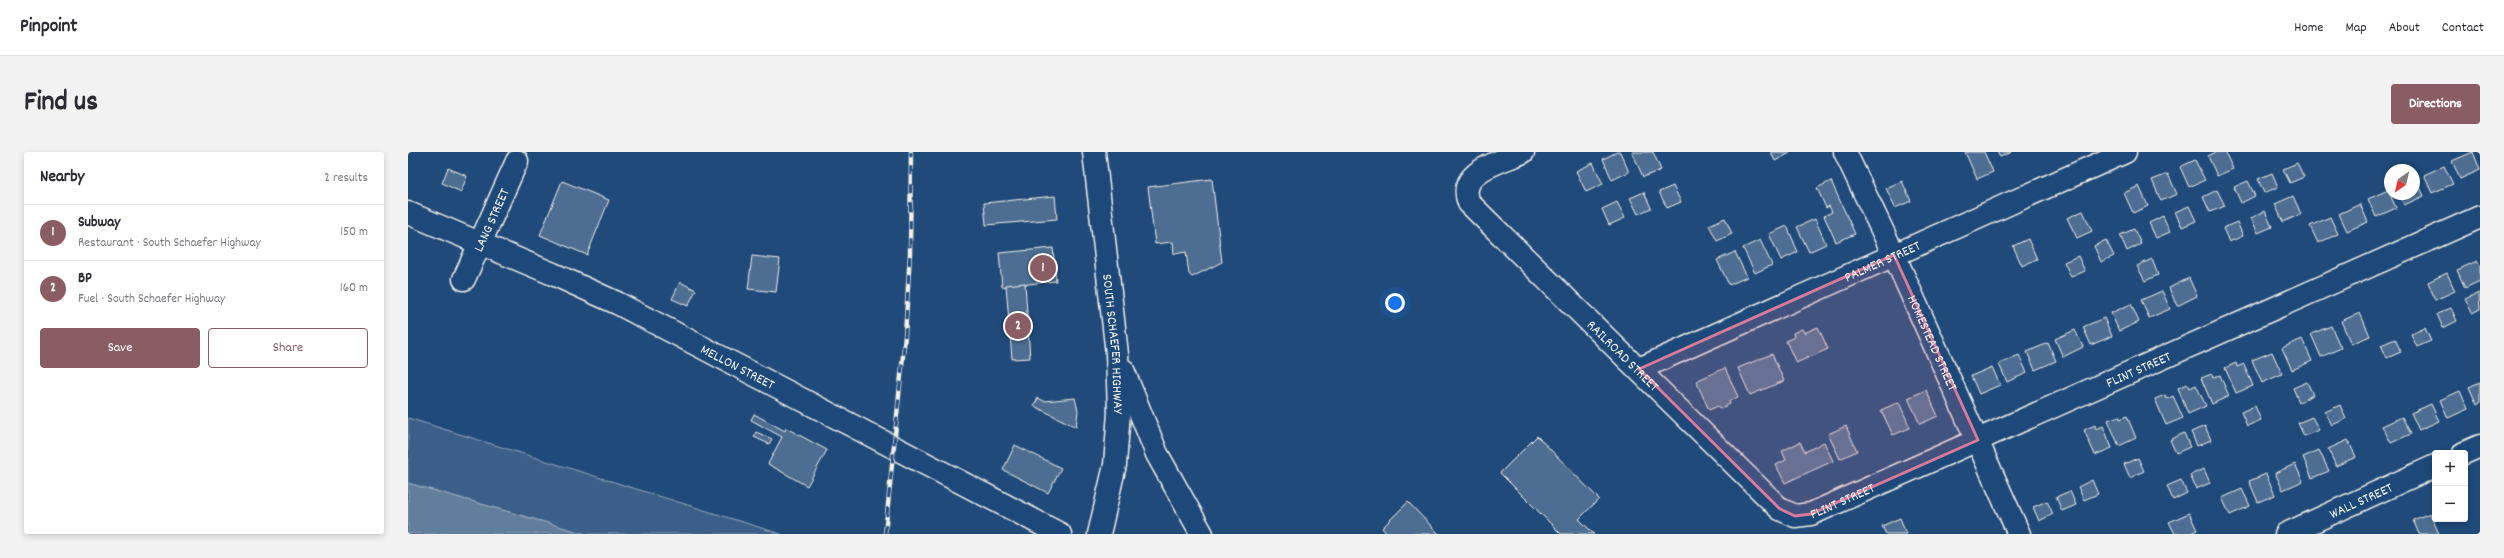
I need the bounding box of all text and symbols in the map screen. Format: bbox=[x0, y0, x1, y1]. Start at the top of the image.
text: Pinpoint bbox=[20, 14, 77, 41]
text: Home bbox=[2294, 18, 2323, 38]
text: Map bbox=[2345, 18, 2367, 38]
text: About bbox=[2389, 18, 2420, 38]
text: Contact bbox=[2442, 18, 2484, 38]
text: Find us bbox=[24, 84, 98, 124]
button: Directions bbox=[2391, 84, 2480, 124]
north arrow bbox=[2384, 164, 2420, 200]
text: Nearby bbox=[40, 166, 84, 190]
text: 2 results bbox=[324, 169, 368, 188]
street label: LANG STREET bbox=[469, 185, 516, 255]
text: Subway bbox=[78, 212, 120, 234]
text: 1 bbox=[52, 223, 54, 242]
text: 150 m bbox=[340, 223, 368, 242]
text: Restaurant · South Schaefer Highway bbox=[78, 234, 261, 253]
street label: PALMER STREET bbox=[1841, 237, 1924, 288]
pin: 1 bbox=[1030, 253, 1056, 283]
text: BP bbox=[78, 268, 92, 290]
street label: SOUTH SCHAEFER HIGHWAY bbox=[1096, 273, 1127, 415]
text: 2 bbox=[50, 279, 56, 298]
text: 160 m bbox=[340, 279, 368, 298]
text: Fuel · South Schaefer Highway bbox=[78, 290, 225, 309]
street label: HOMESTEAD STREET bbox=[1901, 292, 1962, 395]
your location bbox=[1385, 293, 1405, 313]
pin: 2 bbox=[1005, 311, 1031, 341]
street label: RAILROAD STREET bbox=[1581, 316, 1663, 397]
button: Save bbox=[40, 328, 200, 368]
button: Share bbox=[208, 328, 368, 368]
street label: MELLON STREET bbox=[696, 340, 778, 396]
street label: FLINT STREET bbox=[2103, 347, 2175, 394]
map controls bbox=[2432, 450, 2468, 522]
button: + bbox=[2432, 450, 2468, 486]
street label: FLINT STREET bbox=[1807, 479, 1879, 525]
street label: WALL STREET bbox=[2327, 479, 2397, 525]
button: − bbox=[2432, 486, 2468, 522]

